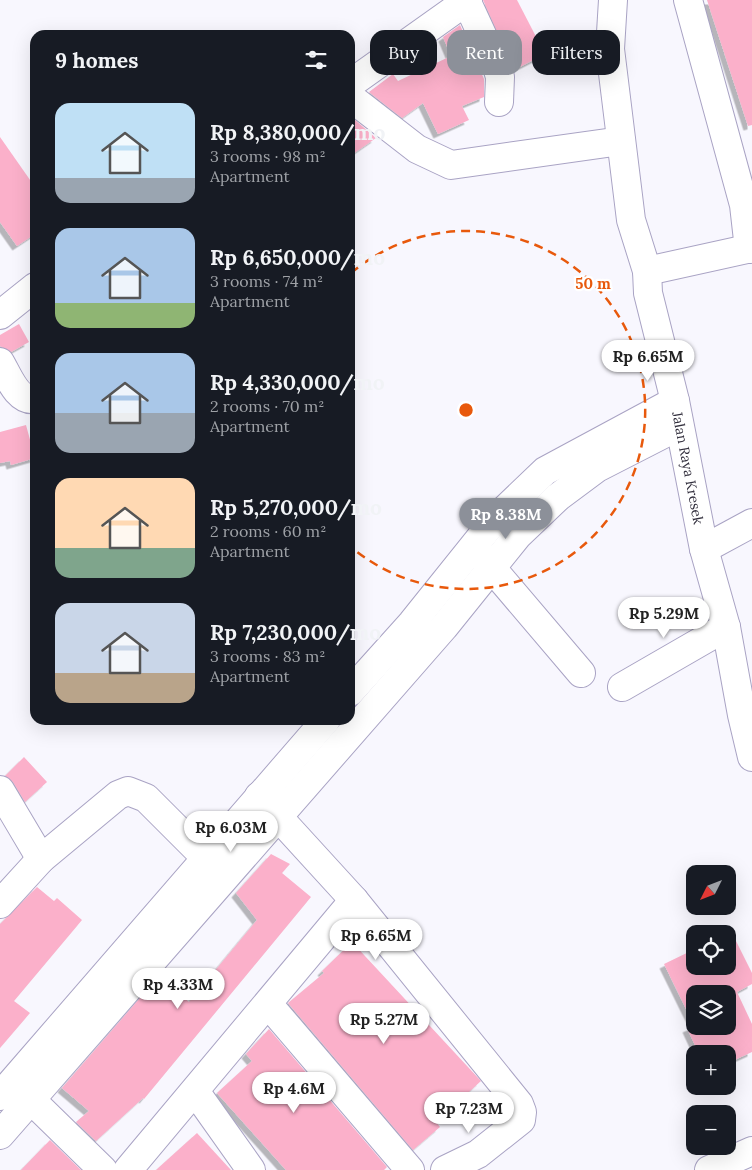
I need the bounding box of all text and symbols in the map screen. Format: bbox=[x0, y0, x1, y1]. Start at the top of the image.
chip: Buy bbox=[370, 30, 437, 75]
chip: Rent bbox=[447, 30, 522, 75]
chip: Filters bbox=[532, 30, 620, 75]
icon: filters bbox=[302, 46, 330, 74]
text: 9 homes bbox=[55, 47, 138, 74]
text: Rp 8,380,000/mo bbox=[210, 119, 385, 146]
icon: home bbox=[95, 123, 155, 183]
text: 3 rooms · 98 m² bbox=[210, 146, 326, 166]
text: Apartment bbox=[210, 166, 290, 186]
text: Rp 6,650,000/mo bbox=[210, 244, 385, 271]
icon: home bbox=[95, 248, 155, 308]
text: 3 rooms · 74 m² bbox=[210, 271, 323, 291]
text: 50 m bbox=[575, 274, 611, 293]
text: Apartment bbox=[210, 291, 290, 311]
pin: Rp 6.65M bbox=[596, 340, 700, 382]
text: Rp 6.65M bbox=[612, 346, 684, 366]
text: Rp 4,330,000/mo bbox=[210, 369, 385, 396]
icon: home bbox=[95, 373, 155, 433]
text: 2 rooms · 70 m² bbox=[210, 396, 324, 416]
centre of rings bbox=[457, 401, 475, 419]
street label: Jalan Raya Kresek bbox=[668, 409, 708, 526]
text: Apartment bbox=[210, 416, 290, 436]
text: Rp 5,270,000/mo bbox=[210, 494, 382, 521]
icon: home bbox=[95, 498, 155, 558]
pin: Rp 8.38M bbox=[454, 498, 558, 540]
text: Rp 8.38M bbox=[470, 504, 542, 524]
text: 2 rooms · 60 m² bbox=[210, 521, 326, 541]
text: Apartment bbox=[210, 541, 290, 561]
pin: Rp 5.29M bbox=[612, 596, 716, 639]
text: Rp 5.29M bbox=[629, 603, 699, 623]
text: Rp 7,230,000/mo bbox=[210, 619, 381, 646]
icon: home bbox=[95, 623, 155, 683]
text: 3 rooms · 83 m² bbox=[210, 646, 325, 666]
text: Apartment bbox=[210, 666, 290, 686]
pin: Rp 6.03M bbox=[179, 810, 283, 853]
text: Rp 6.03M bbox=[195, 817, 267, 837]
north arrow bbox=[686, 865, 736, 915]
map controls bbox=[686, 865, 736, 1155]
pin: Rp 6.65M bbox=[324, 918, 428, 961]
text: Rp 6.65M bbox=[340, 925, 412, 945]
button: locate bbox=[686, 925, 736, 975]
pin: Rp 4.33M bbox=[126, 968, 230, 1010]
text: Rp 4.33M bbox=[143, 974, 213, 994]
button: layers bbox=[686, 985, 736, 1035]
pin: Rp 5.27M bbox=[332, 1002, 436, 1045]
text: Rp 5.27M bbox=[350, 1009, 418, 1029]
button: + bbox=[686, 1045, 736, 1095]
pin: Rp 4.6M bbox=[248, 1072, 340, 1114]
text: Rp 4.6M bbox=[263, 1078, 325, 1098]
pin: Rp 7.23M bbox=[417, 1092, 521, 1134]
text: Rp 7.23M bbox=[435, 1098, 503, 1118]
button: − bbox=[686, 1105, 736, 1155]

